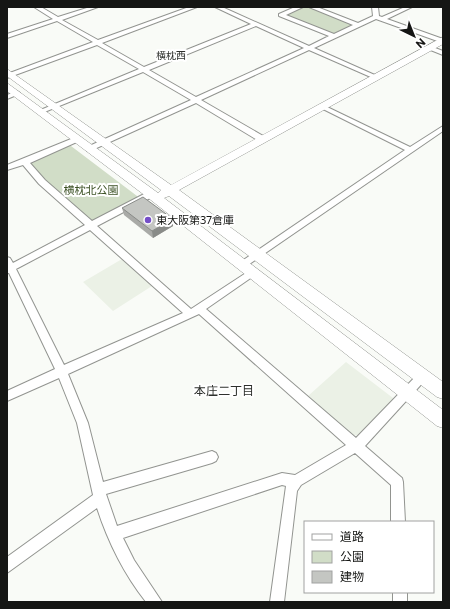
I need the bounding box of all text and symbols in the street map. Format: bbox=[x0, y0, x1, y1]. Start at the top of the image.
north arrow bbox=[394, 16, 434, 56]
text: N bbox=[414, 36, 429, 51]
district label: 横枕西 bbox=[156, 49, 186, 61]
park label: 横枕北公園 bbox=[64, 183, 119, 196]
place label: 東大阪第37倉庫 bbox=[156, 213, 234, 226]
marker: 東大阪第37倉庫 bbox=[143, 215, 153, 225]
district label: 本庄二丁目 bbox=[194, 383, 254, 397]
legend bbox=[304, 521, 434, 593]
text: 道路 bbox=[340, 529, 364, 543]
text: 公園 bbox=[340, 549, 364, 563]
text: 建物 bbox=[340, 569, 364, 583]

